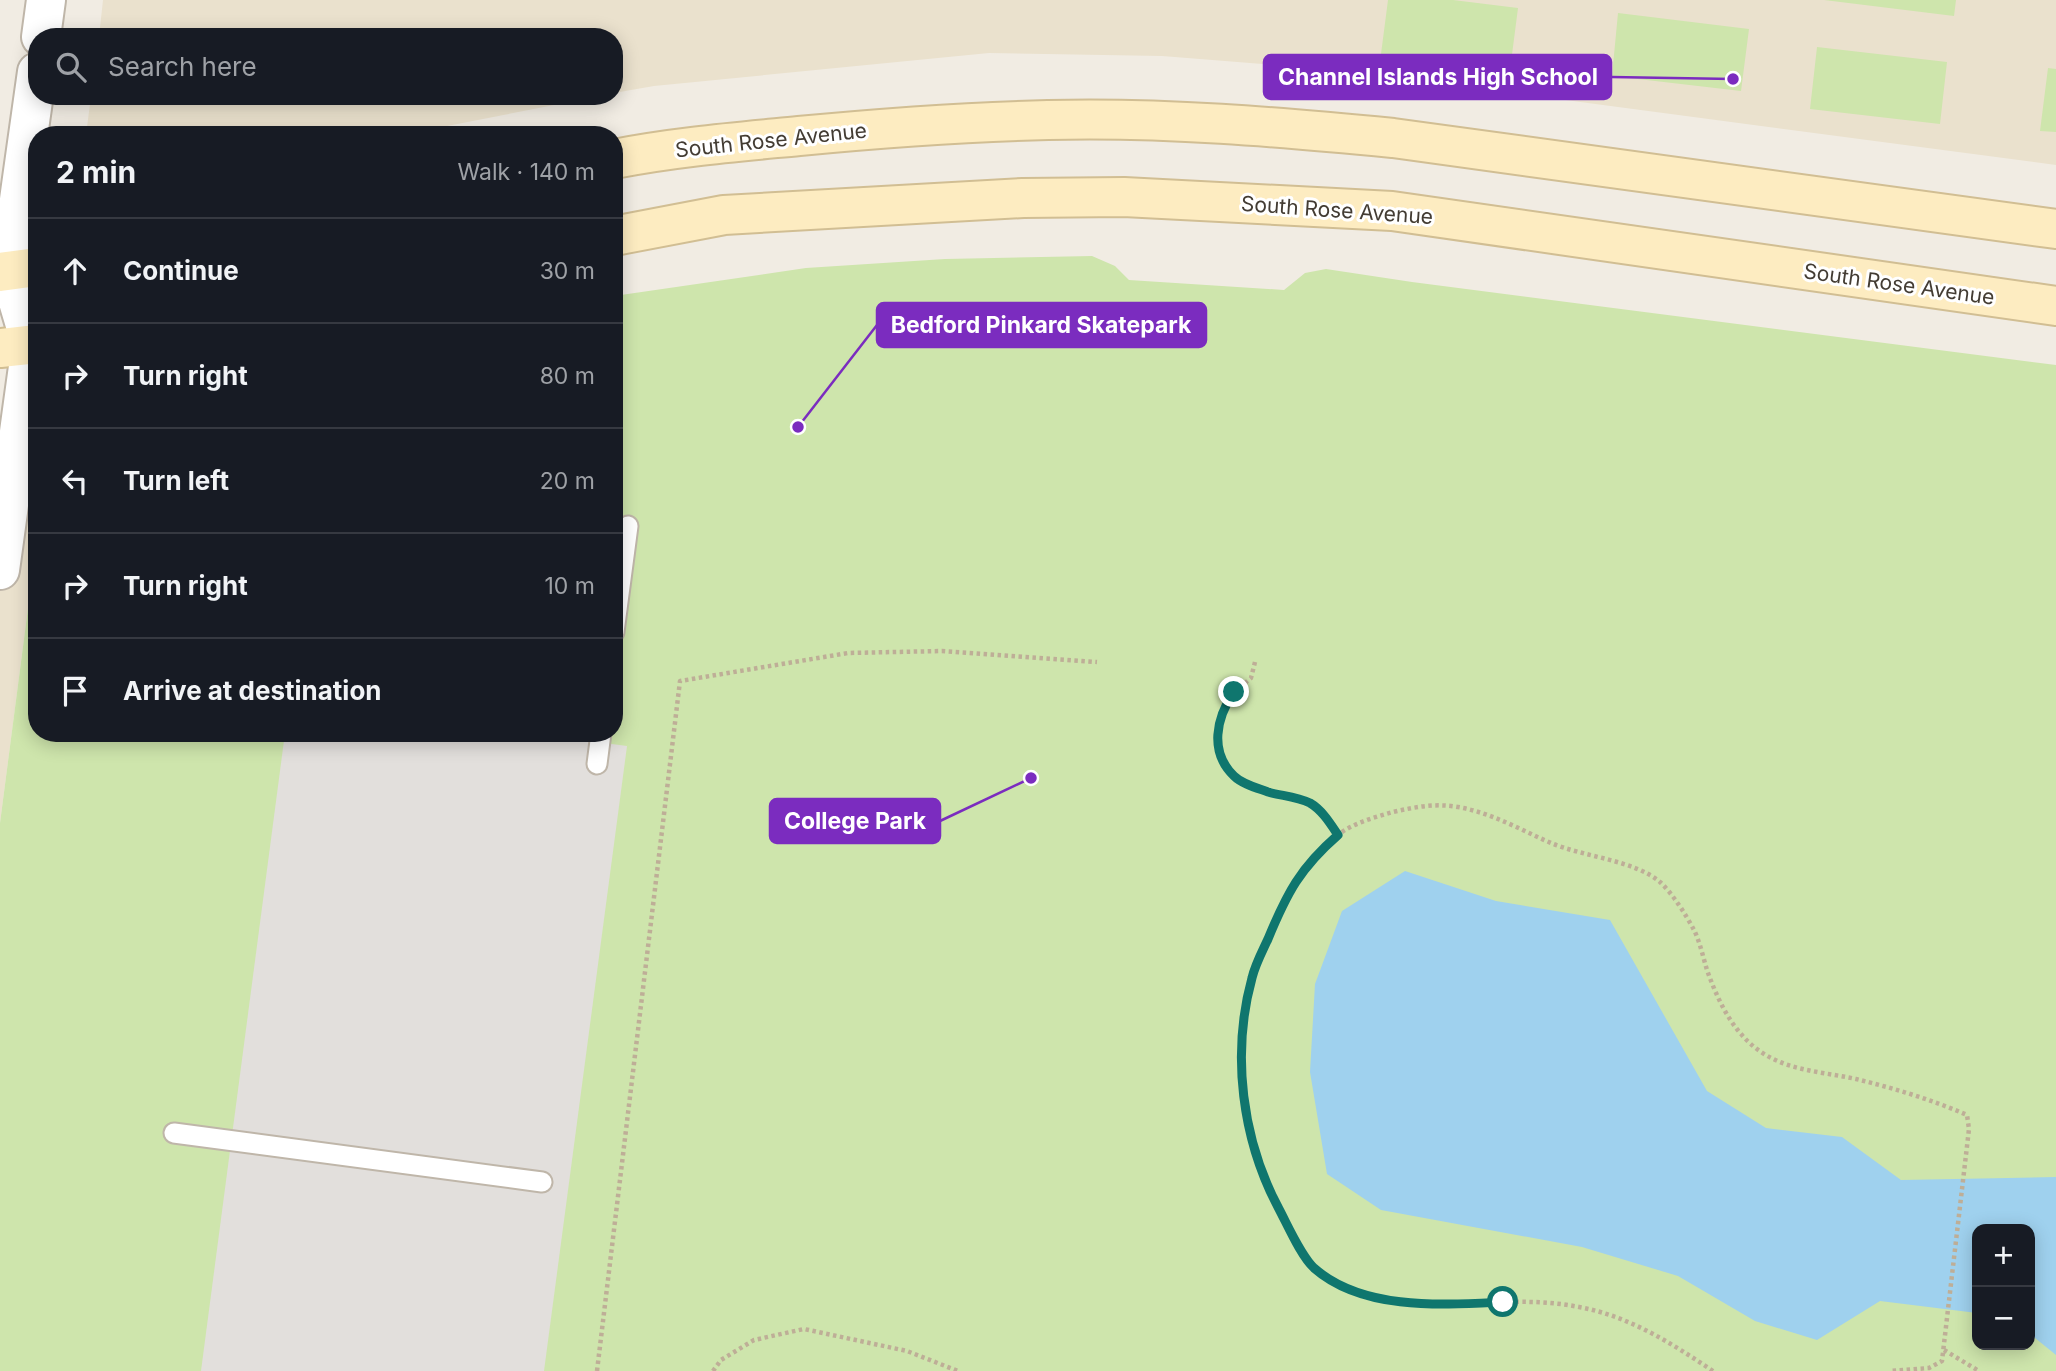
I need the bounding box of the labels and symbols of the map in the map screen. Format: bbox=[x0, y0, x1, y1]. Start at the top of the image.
callout: Channel Islands High School bbox=[1264, 55, 1611, 99]
text: Channel Islands High School bbox=[1278, 63, 1598, 91]
street label: South Rose Avenue bbox=[674, 118, 868, 162]
street label: South Rose Avenue bbox=[1240, 191, 1434, 229]
street label: South Rose Avenue bbox=[1802, 258, 1996, 310]
callout: Bedford Pinkard Skatepark bbox=[877, 303, 1206, 347]
text: Bedford Pinkard Skatepark bbox=[891, 311, 1192, 339]
route end bbox=[1218, 676, 1249, 707]
callout: College Park bbox=[770, 799, 940, 843]
text: College Park bbox=[784, 807, 927, 835]
route start bbox=[1487, 1286, 1518, 1317]

